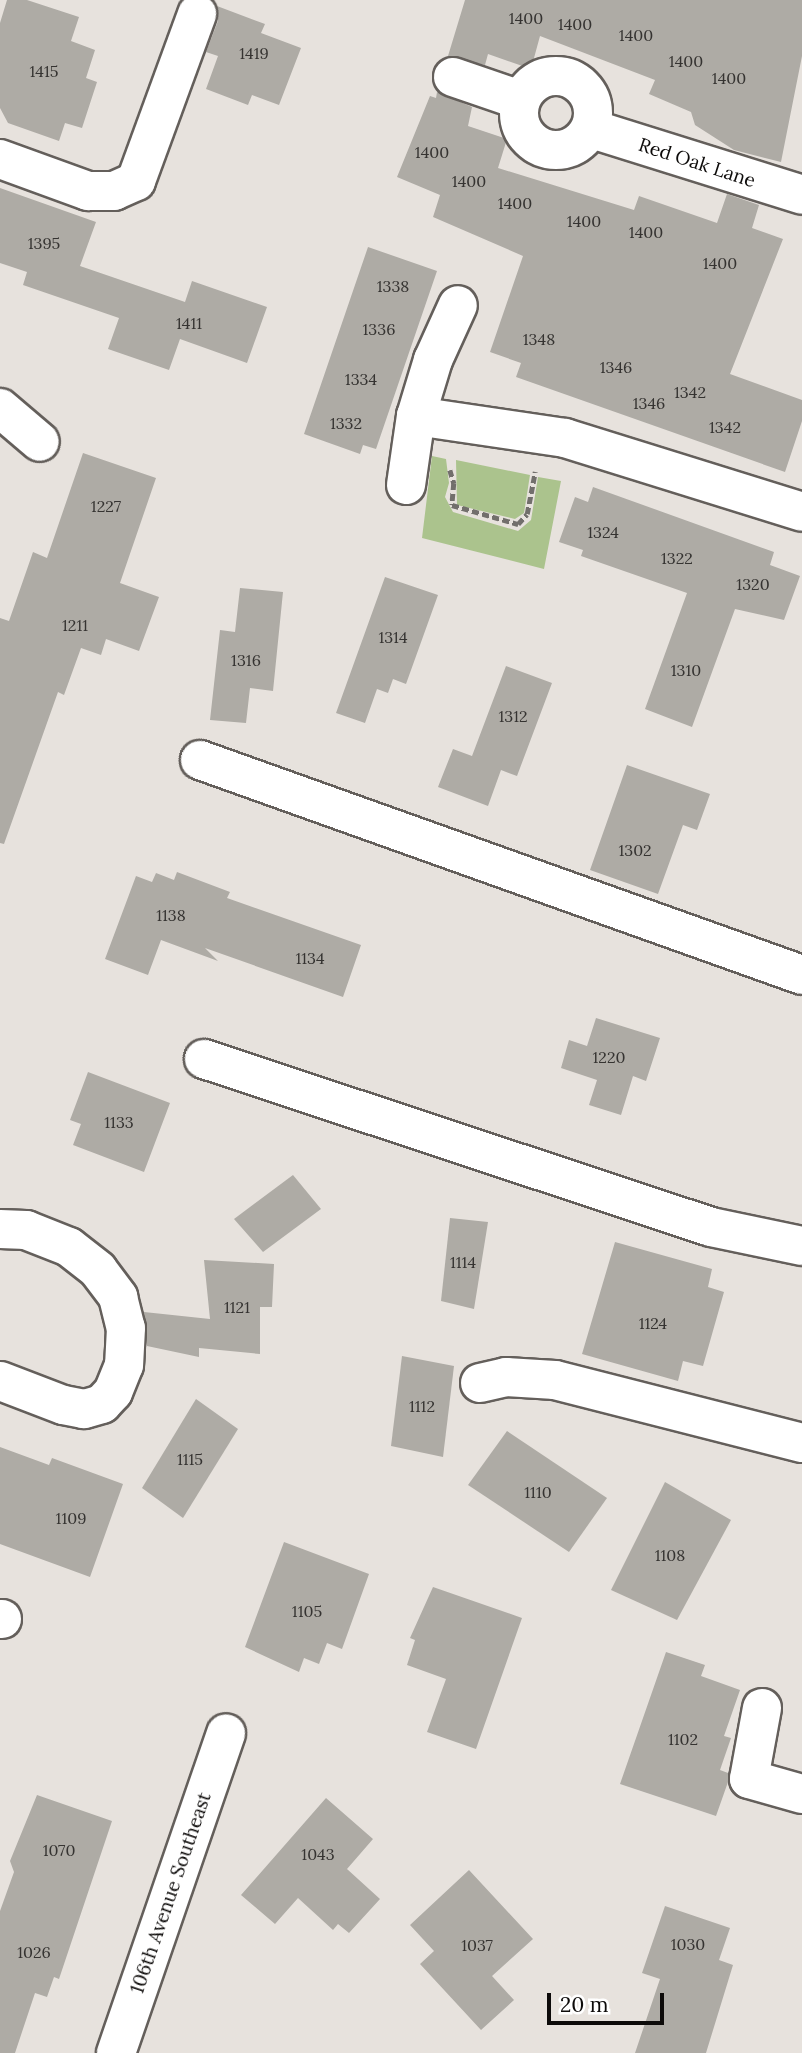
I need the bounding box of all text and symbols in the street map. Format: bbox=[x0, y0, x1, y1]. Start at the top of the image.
house number: 1400 bbox=[509, 8, 543, 28]
house number: 1400 bbox=[558, 14, 592, 34]
house number: 1400 bbox=[619, 25, 653, 45]
house number: 1419 bbox=[239, 43, 269, 63]
house number: 1400 bbox=[669, 51, 703, 71]
house number: 1415 bbox=[29, 61, 59, 81]
house number: 1400 bbox=[712, 68, 746, 88]
street label: Red Oak Lane bbox=[636, 133, 758, 193]
house number: 1400 bbox=[415, 142, 449, 162]
house number: 1400 bbox=[452, 171, 486, 191]
house number: 1400 bbox=[498, 193, 532, 213]
house number: 1400 bbox=[567, 211, 601, 231]
house number: 1400 bbox=[629, 222, 663, 242]
house number: 1395 bbox=[28, 233, 60, 253]
house number: 1400 bbox=[703, 253, 737, 273]
house number: 1338 bbox=[377, 276, 409, 296]
house number: 1411 bbox=[176, 313, 202, 333]
house number: 1336 bbox=[363, 319, 395, 339]
house number: 1348 bbox=[523, 329, 555, 349]
house number: 1346 bbox=[600, 357, 632, 377]
house number: 1334 bbox=[345, 369, 377, 389]
house number: 1342 bbox=[674, 382, 706, 402]
house number: 1346 bbox=[633, 393, 665, 413]
house number: 1332 bbox=[330, 413, 362, 433]
house number: 1342 bbox=[709, 417, 741, 437]
house number: 1227 bbox=[91, 496, 121, 516]
house number: 1324 bbox=[587, 522, 619, 542]
house number: 1322 bbox=[661, 548, 693, 568]
house number: 1320 bbox=[736, 574, 770, 594]
house number: 1211 bbox=[62, 615, 88, 635]
house number: 1314 bbox=[378, 627, 408, 647]
house number: 1316 bbox=[231, 650, 261, 670]
house number: 1310 bbox=[671, 660, 701, 680]
house number: 1312 bbox=[498, 706, 528, 726]
house number: 1302 bbox=[618, 840, 652, 860]
house number: 1138 bbox=[156, 905, 186, 925]
house number: 1134 bbox=[295, 948, 325, 968]
house number: 1220 bbox=[593, 1047, 625, 1067]
house number: 1133 bbox=[104, 1112, 134, 1132]
house number: 1114 bbox=[450, 1252, 476, 1272]
house number: 1121 bbox=[224, 1297, 250, 1317]
house number: 1124 bbox=[639, 1313, 667, 1333]
house number: 1112 bbox=[409, 1396, 435, 1416]
house number: 1115 bbox=[177, 1449, 203, 1469]
house number: 1110 bbox=[524, 1482, 552, 1502]
house number: 1109 bbox=[56, 1508, 86, 1528]
house number: 1108 bbox=[655, 1545, 685, 1565]
house number: 1105 bbox=[292, 1601, 322, 1621]
house number: 1102 bbox=[668, 1729, 698, 1749]
street label: 106th Avenue Southeast bbox=[126, 1789, 216, 1997]
house number: 1070 bbox=[43, 1840, 75, 1860]
house number: 1043 bbox=[301, 1844, 335, 1864]
house number: 1030 bbox=[671, 1934, 705, 1954]
house number: 1037 bbox=[461, 1935, 493, 1955]
house number: 1026 bbox=[17, 1942, 51, 1962]
scale bar bbox=[550, 1980, 667, 2024]
text: 20 m bbox=[560, 1991, 609, 2018]

